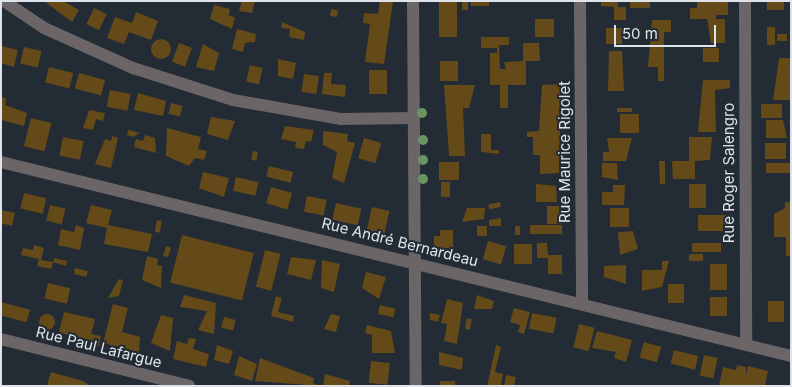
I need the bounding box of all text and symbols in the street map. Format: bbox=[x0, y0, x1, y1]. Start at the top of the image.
scale bar bbox=[617, 15, 720, 47]
text: 50 m bbox=[622, 24, 658, 43]
street label: Rue Maurice Rigolet bbox=[556, 81, 574, 223]
street label: Rue Roger Salengro bbox=[720, 103, 738, 243]
street label: Rue André Bernardeau bbox=[320, 214, 480, 270]
street label: Rue Paul Lafargue bbox=[34, 323, 164, 371]

